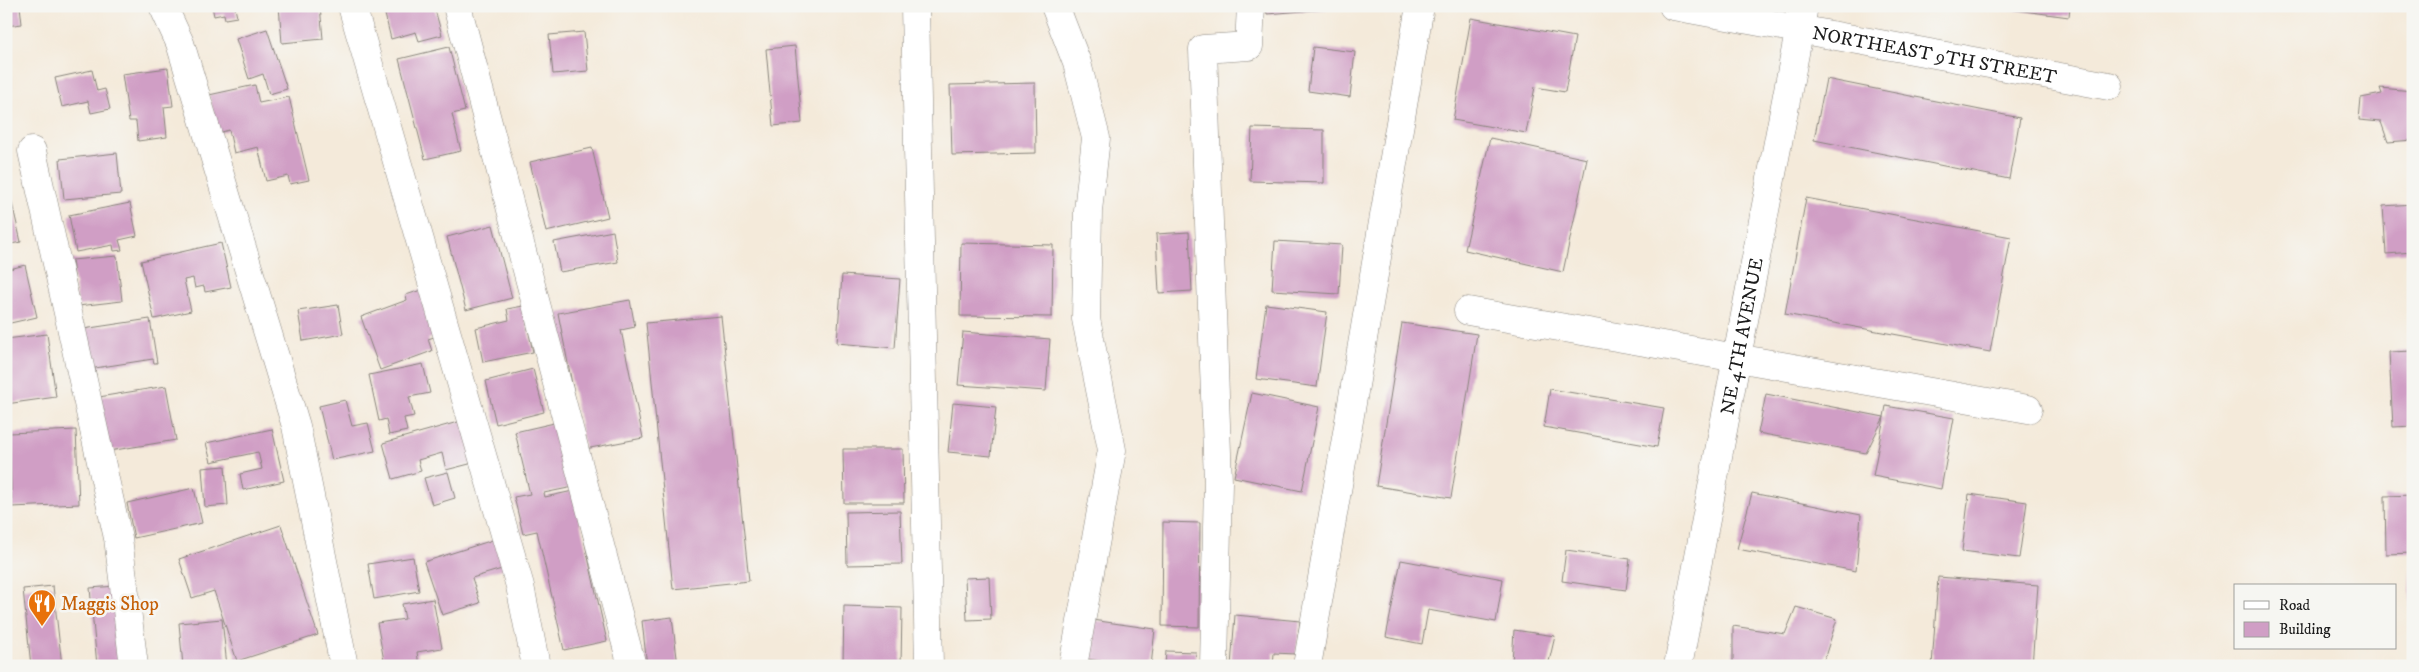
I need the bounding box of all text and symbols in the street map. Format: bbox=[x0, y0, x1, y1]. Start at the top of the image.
street label: NORTHEAST 9TH STREET bbox=[1810, 22, 2059, 89]
street label: NE 4TH AVENUE bbox=[1716, 256, 1769, 417]
legend bbox=[2234, 584, 2396, 650]
restaurant icon: Maggis Shop bbox=[27, 588, 57, 627]
place label: Maggis Shop bbox=[61, 593, 159, 616]
text: Road bbox=[2279, 596, 2311, 615]
text: Building bbox=[2279, 620, 2331, 639]

